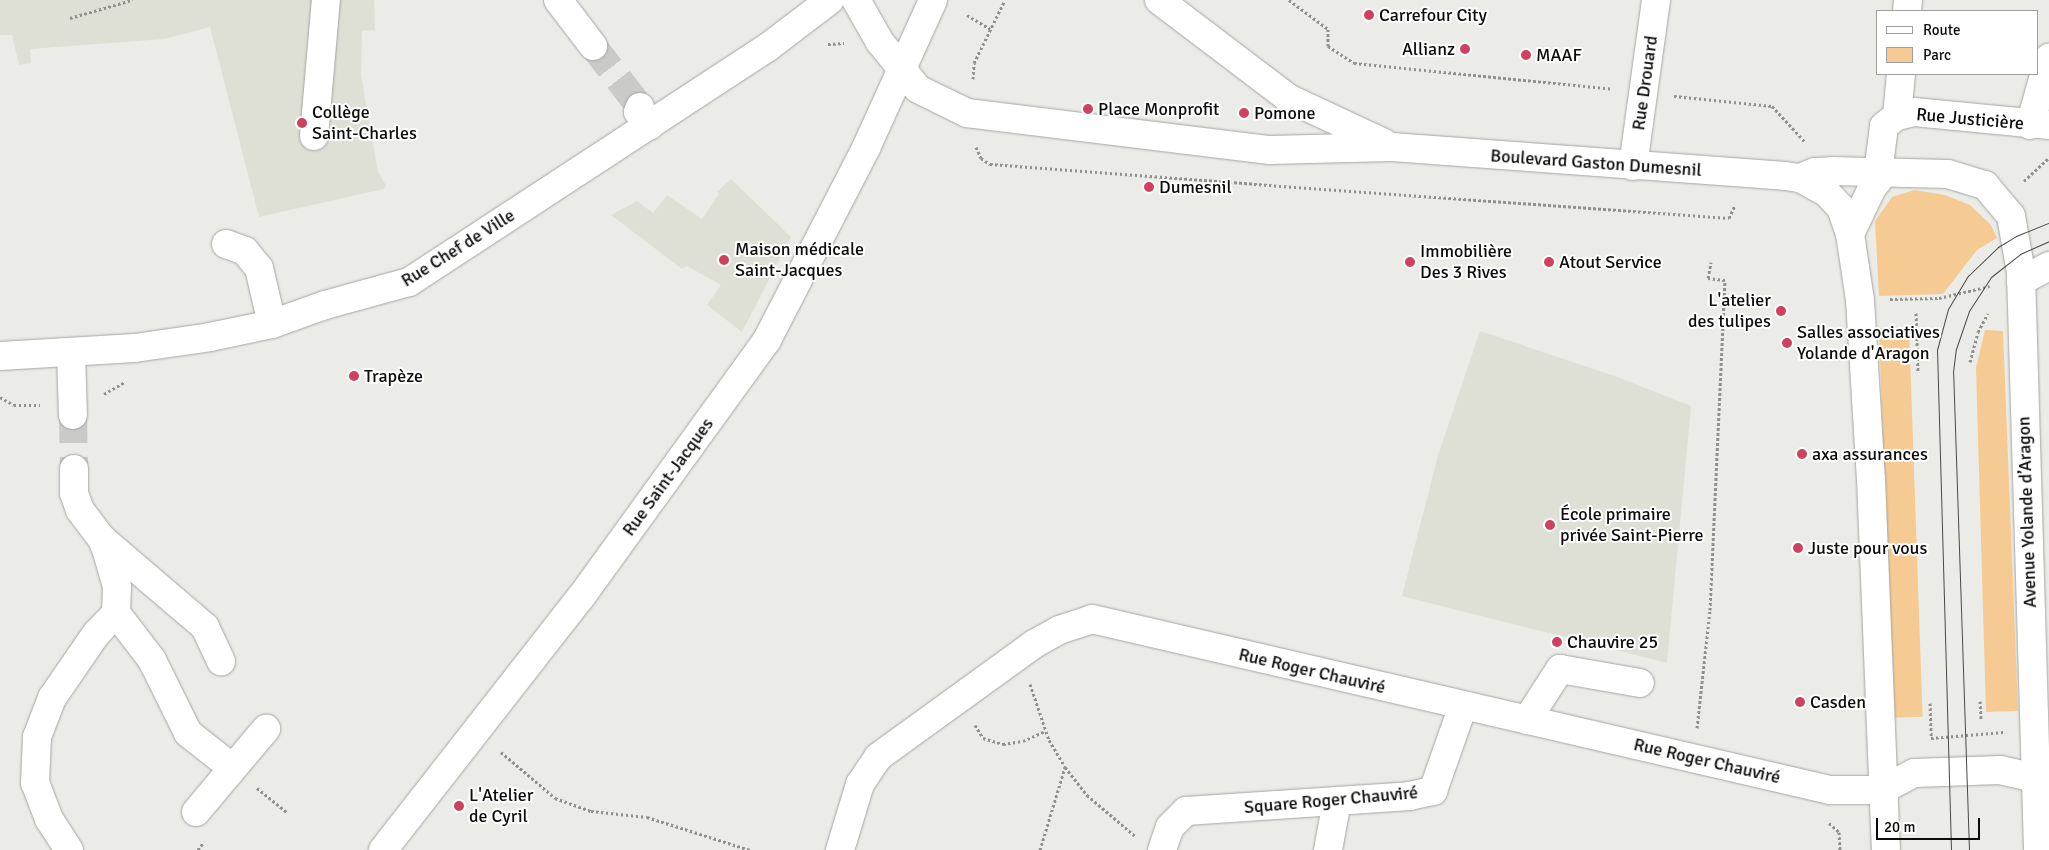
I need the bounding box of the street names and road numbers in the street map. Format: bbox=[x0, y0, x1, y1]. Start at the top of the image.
street label: Rue Drouard bbox=[1628, 34, 1662, 132]
street label: Rue Justicière bbox=[1915, 104, 2025, 134]
street label: Boulevard Gaston Dumesnil bbox=[1490, 145, 1702, 181]
street label: Rue Chef de Ville bbox=[397, 204, 519, 292]
street label: Rue Saint-Jacques bbox=[618, 414, 718, 540]
street label: Avenue Yolande d’Aragon bbox=[2013, 416, 2041, 608]
street label: Rue Roger Chauviré bbox=[1237, 644, 1387, 698]
street label: Rue Roger Chauviré bbox=[1632, 734, 1782, 788]
street label: Square Roger Chauviré bbox=[1243, 782, 1419, 818]

